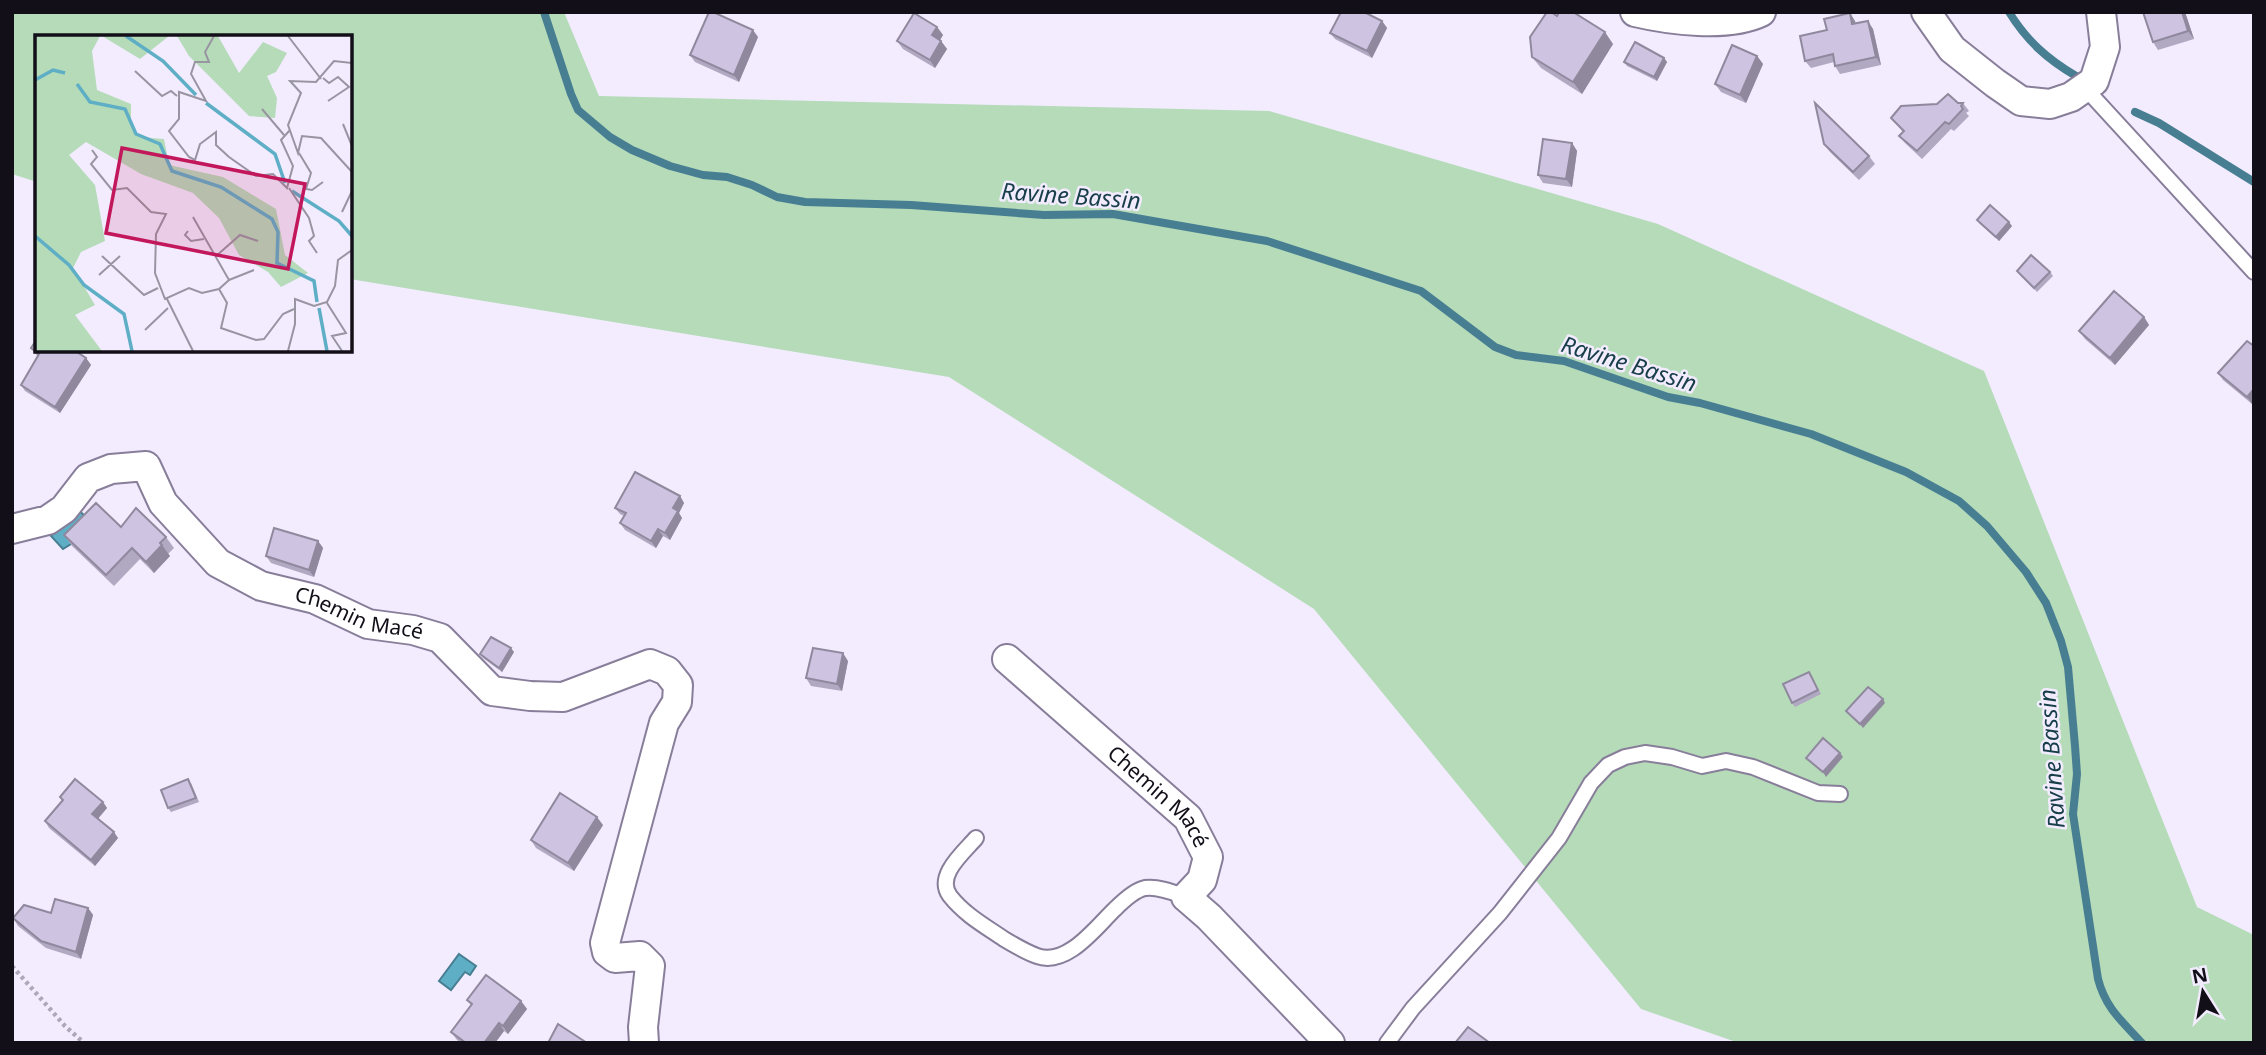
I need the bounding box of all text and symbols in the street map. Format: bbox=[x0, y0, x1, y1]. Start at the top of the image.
inset map bbox=[35, 35, 352, 352]
water label: Ravine Bassin bbox=[1000, 174, 1142, 216]
water label: Ravine Bassin bbox=[1558, 327, 1701, 399]
street label: Chemin Macé bbox=[292, 580, 427, 645]
water label: Ravine Bassin bbox=[2030, 688, 2072, 830]
street label: Chemin Macé bbox=[1102, 739, 1216, 852]
north arrow bbox=[2168, 957, 2238, 1027]
text: N bbox=[2190, 961, 2210, 990]

